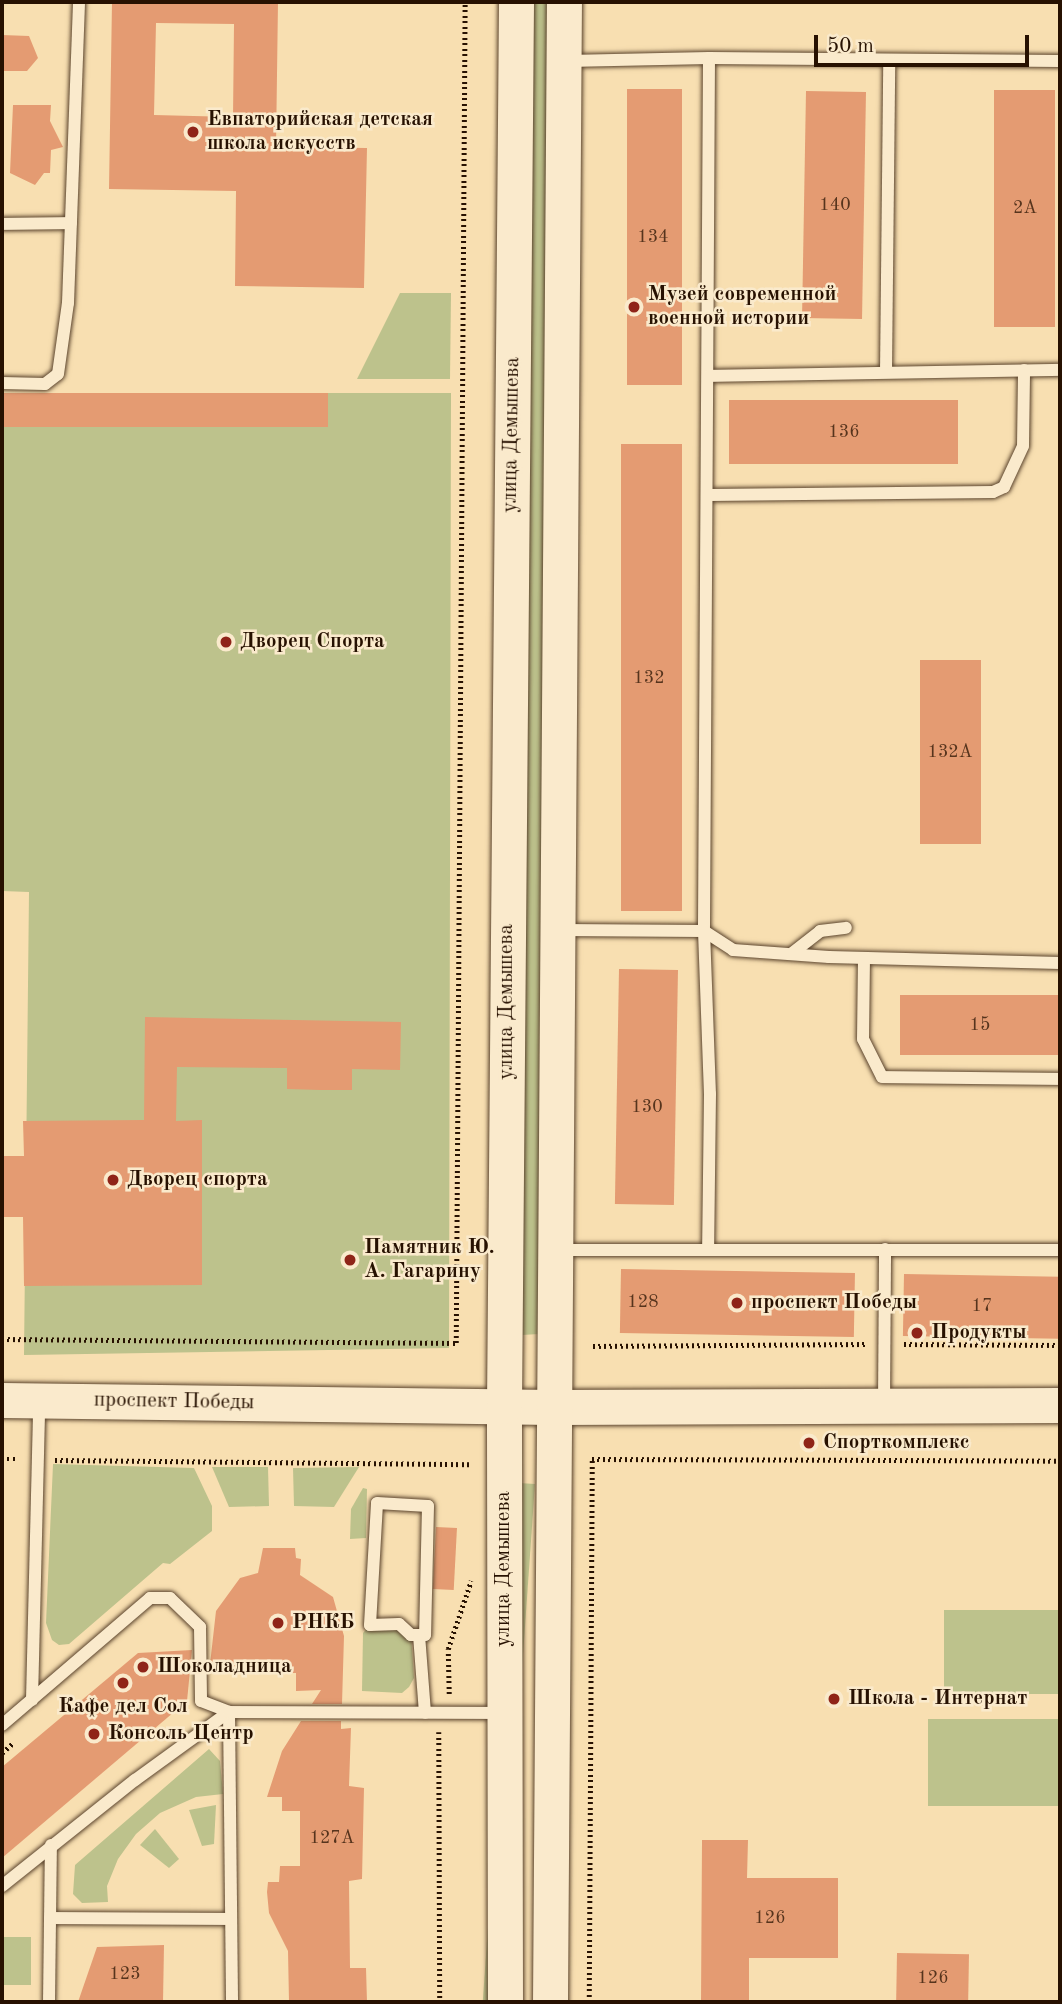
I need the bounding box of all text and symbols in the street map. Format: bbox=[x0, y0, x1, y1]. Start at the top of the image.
scale bar bbox=[817, 21, 1032, 65]
text: 50 m bbox=[827, 36, 874, 57]
place label: Евпаторийская детская школа искусств bbox=[207, 107, 433, 157]
marker: Евпаторийская детская школа искусств bbox=[185, 124, 201, 140]
house number: 140 bbox=[819, 194, 851, 216]
house number: 2А bbox=[1013, 197, 1037, 219]
house number: 134 bbox=[637, 226, 669, 248]
place label: Музей современной военной истории bbox=[648, 282, 837, 332]
marker: Музей современной военной истории bbox=[626, 299, 642, 315]
street label: улица Демышева bbox=[498, 357, 526, 513]
house number: 136 bbox=[828, 421, 860, 443]
place label: Дворец Спорта bbox=[240, 629, 385, 655]
marker: Дворец Спорта bbox=[218, 634, 234, 650]
house number: 132 bbox=[633, 667, 665, 689]
house number: 132А bbox=[927, 741, 973, 763]
street label: улица Демышева bbox=[494, 924, 520, 1080]
house number: 15 bbox=[970, 1014, 990, 1036]
house number: 130 bbox=[631, 1096, 663, 1118]
place label: Дворец спорта bbox=[127, 1167, 268, 1193]
marker: Дворец спорта bbox=[105, 1172, 121, 1188]
place label: Памятник Ю. А. Гагарину bbox=[364, 1235, 495, 1285]
marker: Памятник Ю. А. Гагарину bbox=[342, 1252, 358, 1268]
place label: проспект Победы bbox=[751, 1290, 917, 1316]
house number: 128 bbox=[627, 1291, 659, 1313]
marker: проспект Победы bbox=[729, 1295, 745, 1311]
house number: 17 bbox=[972, 1295, 992, 1317]
place label: Продукты bbox=[931, 1320, 1027, 1346]
marker: Продукты bbox=[909, 1325, 925, 1341]
street label: проспект Победы bbox=[93, 1388, 255, 1416]
place label: Спорткомплекс bbox=[823, 1430, 970, 1456]
marker: Спорткомплекс bbox=[801, 1435, 817, 1451]
street label: улица Демышева bbox=[491, 1491, 517, 1647]
place label: РНКБ bbox=[292, 1610, 354, 1636]
marker: РНКБ bbox=[270, 1615, 286, 1631]
place label: Шоколадница bbox=[157, 1654, 292, 1680]
marker: Шоколадница bbox=[135, 1659, 151, 1675]
marker: Кафе дел Сол bbox=[115, 1675, 131, 1691]
place label: Школа - Интернат bbox=[848, 1686, 1027, 1712]
marker: Школа - Интернат bbox=[826, 1691, 842, 1707]
place label: Кафе дел Сол bbox=[58, 1694, 188, 1720]
place label: Консоль Центр bbox=[108, 1721, 254, 1747]
marker: Консоль Центр bbox=[86, 1726, 102, 1742]
house number: 127А bbox=[309, 1827, 355, 1849]
house number: 126 bbox=[754, 1907, 786, 1929]
house number: 123 bbox=[109, 1963, 141, 1985]
house number: 126 bbox=[917, 1967, 949, 1989]

